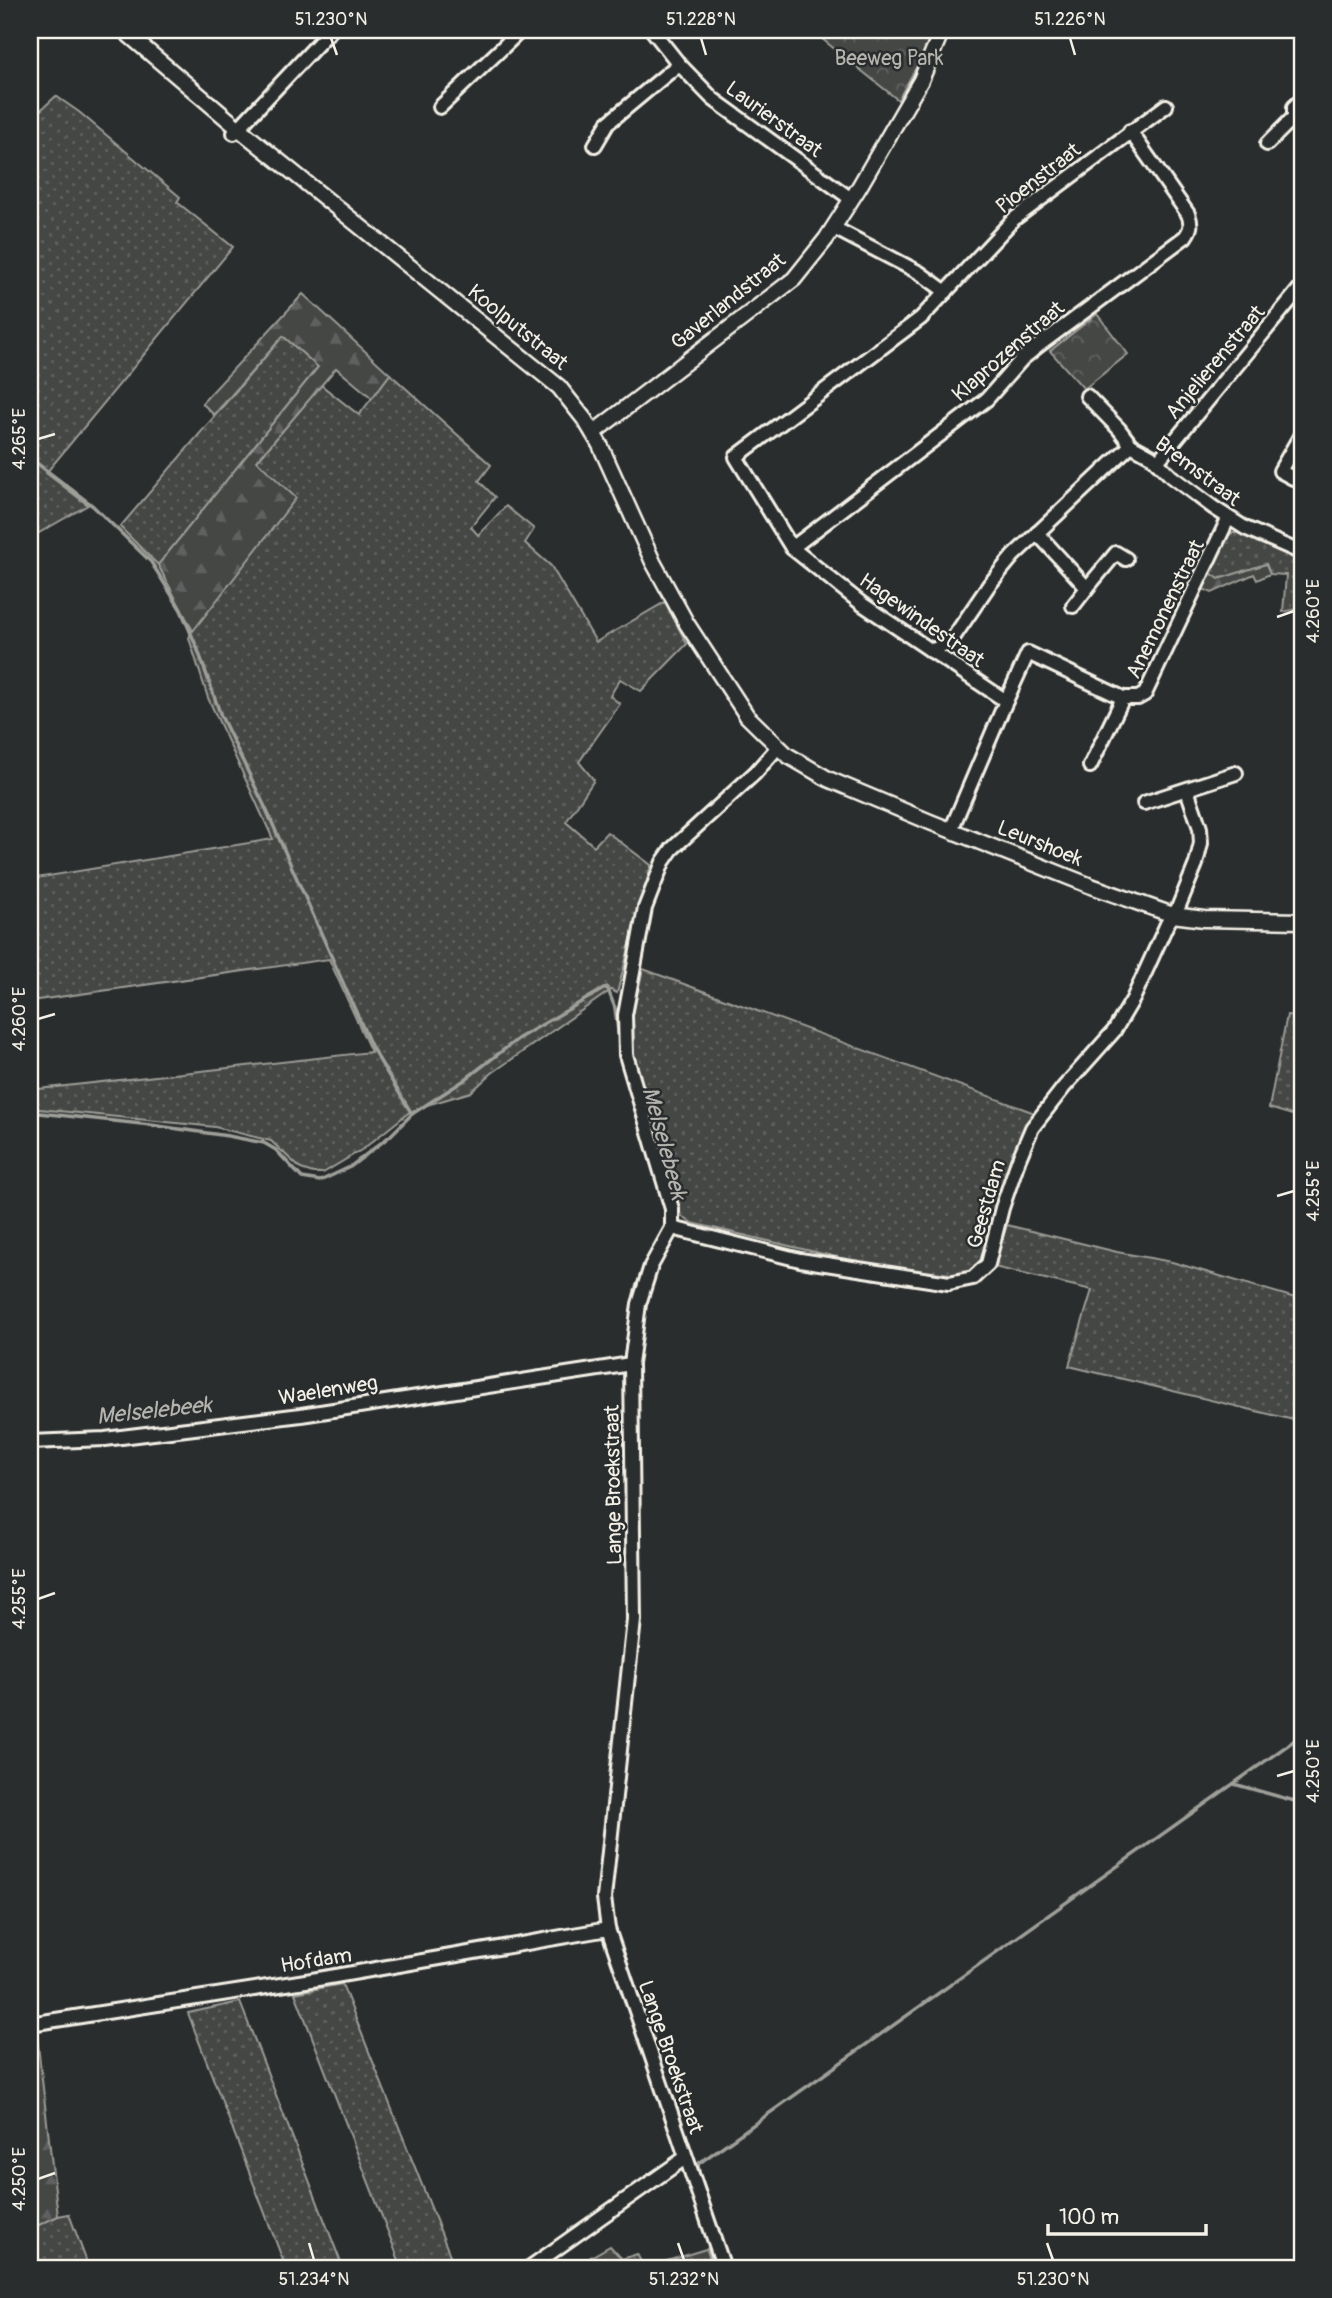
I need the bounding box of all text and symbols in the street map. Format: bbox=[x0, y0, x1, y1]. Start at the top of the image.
text: 51.230°N bbox=[295, 8, 367, 31]
text: 51.228°N bbox=[666, 8, 736, 31]
text: 51.226°N bbox=[1034, 8, 1106, 31]
park label: Beeweg Park bbox=[834, 45, 944, 72]
street label: Laurierstraat bbox=[720, 75, 828, 164]
street label: Pioenstraat bbox=[990, 136, 1087, 220]
street label: Gaverlandstraat bbox=[665, 247, 792, 356]
street label: Koolputstraat bbox=[462, 279, 574, 377]
street label: Klaprozenstraat bbox=[946, 295, 1071, 408]
street label: Anjelierenstraat bbox=[1160, 299, 1271, 425]
text: 4.265°E bbox=[8, 408, 31, 470]
street label: Bremstraat bbox=[1150, 430, 1246, 513]
street label: Anemonenstraat bbox=[1120, 535, 1211, 683]
street label: Hagewindestraat bbox=[854, 567, 990, 674]
text: 4.260°E bbox=[1302, 579, 1325, 643]
street label: Leurshoek bbox=[993, 814, 1087, 873]
text: 4.260°E bbox=[8, 987, 31, 1051]
water label: Melselebeek bbox=[636, 1084, 694, 1205]
street label: Geestdam bbox=[961, 1157, 1012, 1252]
text: 4.255°E bbox=[1302, 1160, 1325, 1222]
street label: Waelenweg bbox=[277, 1369, 380, 1412]
water label: Melselebeek bbox=[95, 1390, 215, 1431]
street label: Lange Broekstraat bbox=[599, 1404, 628, 1565]
text: 4.255°E bbox=[8, 1568, 31, 1630]
text: 4.250°E bbox=[1302, 1739, 1325, 1803]
street label: Hofdam bbox=[279, 1942, 354, 1979]
street label: Lange Broekstraat bbox=[632, 1977, 710, 2138]
text: 4.250°E bbox=[8, 2147, 31, 2211]
scale bar bbox=[1048, 2193, 1206, 2237]
text: 100 m bbox=[1059, 2204, 1119, 2231]
text: 51.234°N bbox=[279, 2268, 349, 2291]
text: 51.232°N bbox=[649, 2268, 719, 2291]
text: 51.230°N bbox=[1017, 2268, 1089, 2291]

